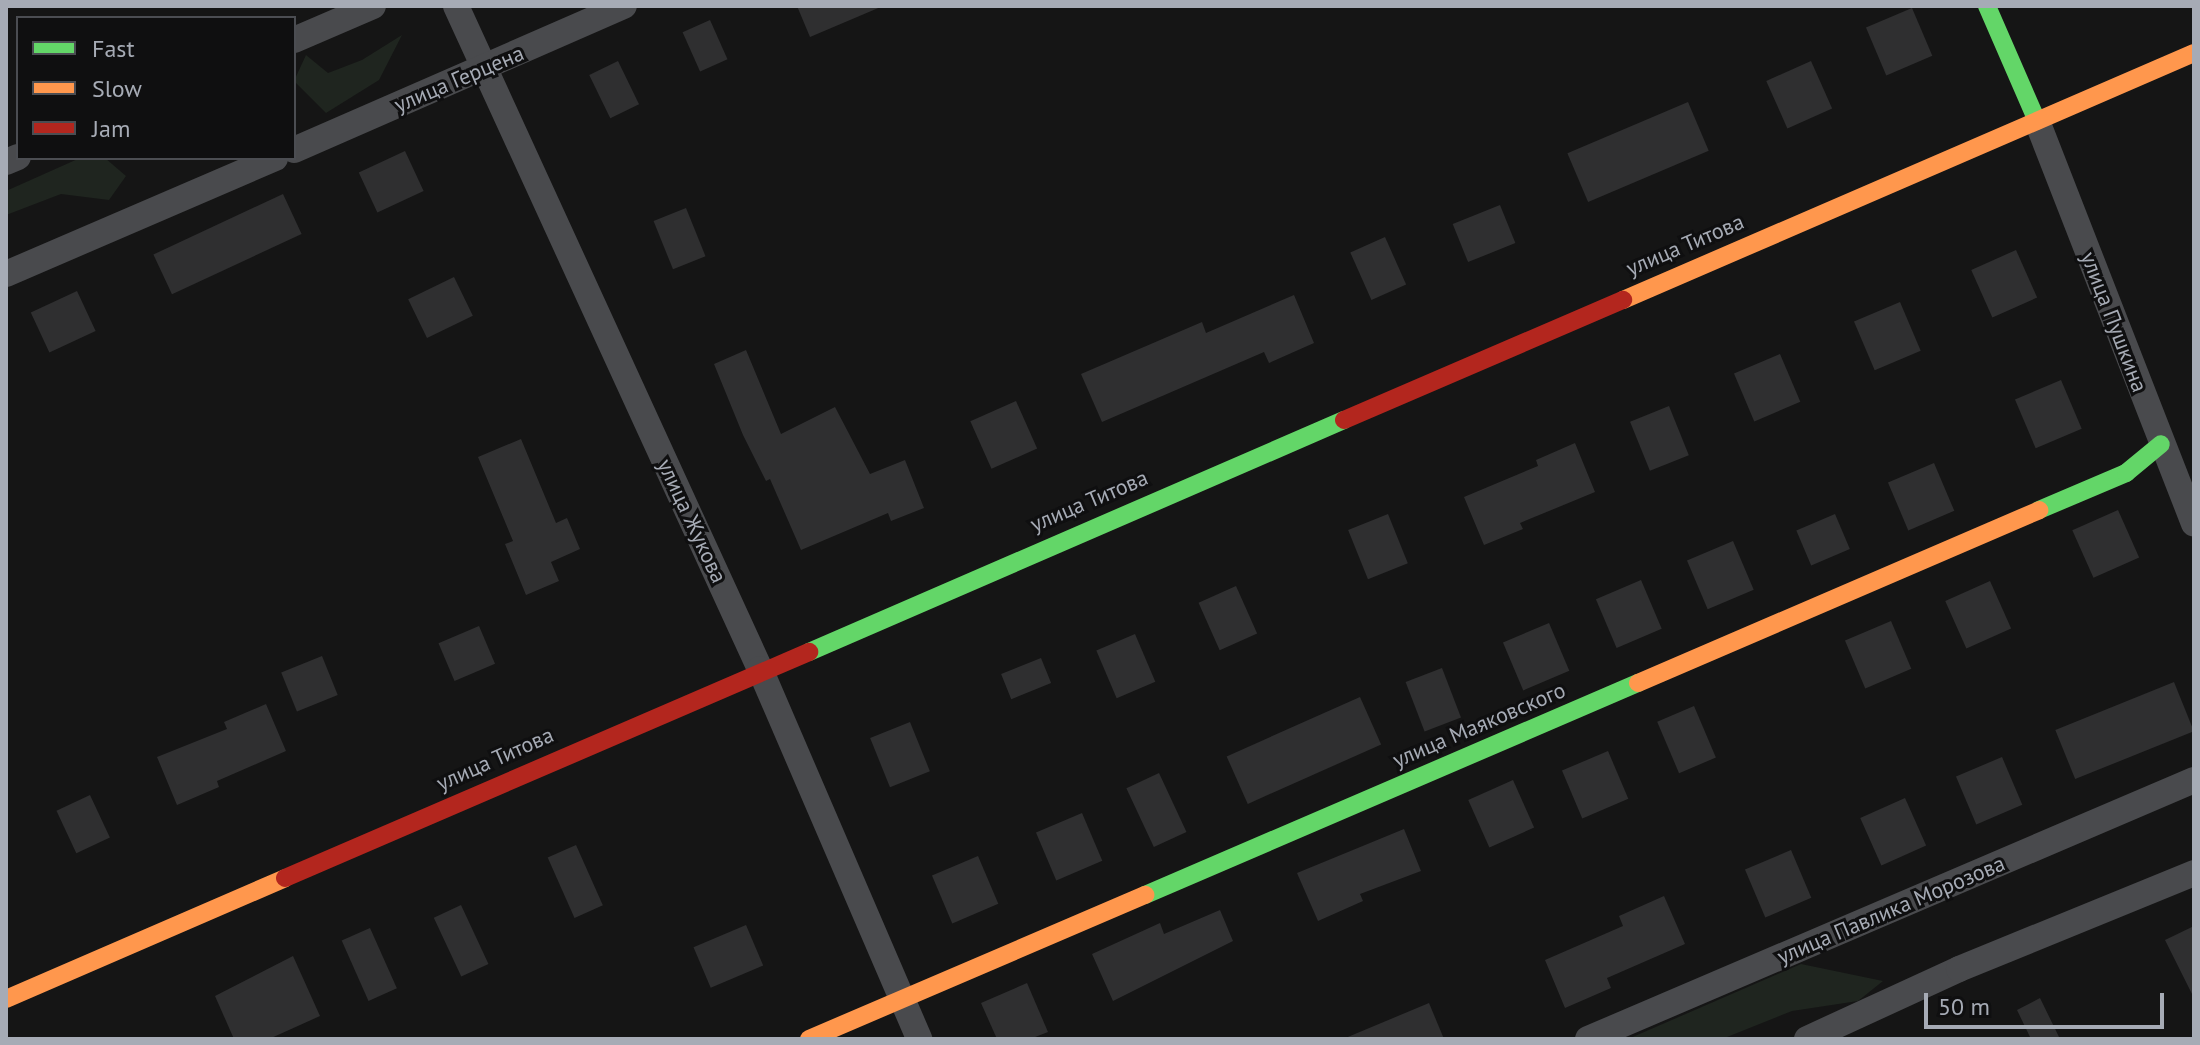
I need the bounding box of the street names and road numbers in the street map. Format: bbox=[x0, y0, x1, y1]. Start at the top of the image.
street label: улица Герцена bbox=[390, 40, 528, 118]
street label: улица Титова bbox=[1622, 208, 1748, 282]
street label: улица Пушкина bbox=[2075, 248, 2153, 396]
street label: улица Жукова bbox=[652, 455, 732, 587]
street label: улица Титова bbox=[1026, 464, 1152, 538]
street label: улица Маяковского bbox=[1389, 677, 1569, 773]
street label: улица Титова bbox=[432, 721, 558, 797]
street label: улица Павлика Морозова bbox=[1773, 850, 2009, 970]

